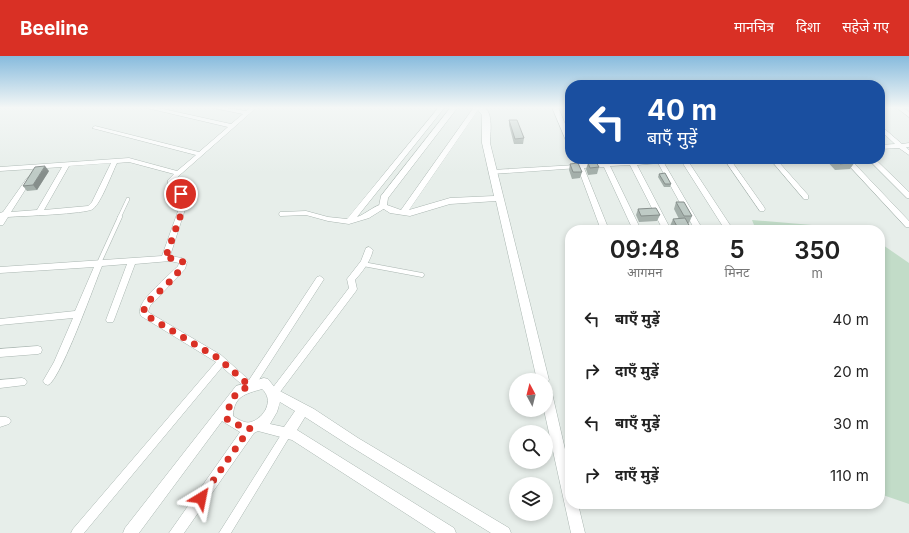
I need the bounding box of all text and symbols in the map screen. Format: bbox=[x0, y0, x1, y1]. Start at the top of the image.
text: Beeline bbox=[20, 17, 89, 40]
text: मानचित्र bbox=[734, 18, 774, 35]
text: दिशा bbox=[796, 18, 820, 35]
text: सहेजे गए bbox=[842, 18, 889, 35]
text: 40 m bbox=[647, 93, 717, 127]
icon: left bbox=[581, 96, 633, 148]
text: बाएँ मुड़ें bbox=[647, 127, 697, 148]
pin bbox=[164, 177, 198, 211]
icon: arrive bbox=[170, 183, 192, 205]
text: 09:48 bbox=[610, 235, 680, 264]
text: 5 bbox=[729, 235, 745, 264]
text: 350 bbox=[794, 236, 840, 265]
text: आगमन bbox=[627, 264, 663, 280]
text: मिनट bbox=[725, 264, 749, 280]
text: m bbox=[812, 265, 823, 281]
icon: left bbox=[581, 308, 603, 330]
text: बाएँ मुड़ें bbox=[615, 309, 660, 328]
text: 40 m bbox=[832, 310, 869, 329]
icon: right bbox=[581, 360, 603, 382]
text: दाएँ मुड़ें bbox=[615, 361, 659, 380]
text: 20 m bbox=[833, 362, 869, 381]
north arrow bbox=[509, 373, 553, 417]
map controls bbox=[509, 373, 553, 521]
icon: left bbox=[581, 412, 603, 434]
text: बाएँ मुड़ें bbox=[615, 413, 660, 432]
text: 30 m bbox=[833, 414, 869, 433]
button: search bbox=[509, 425, 553, 469]
icon: right bbox=[581, 464, 603, 486]
text: दाएँ मुड़ें bbox=[615, 465, 659, 484]
text: 110 m bbox=[830, 466, 869, 485]
position arrow bbox=[180, 477, 222, 519]
button: layers bbox=[509, 477, 553, 521]

